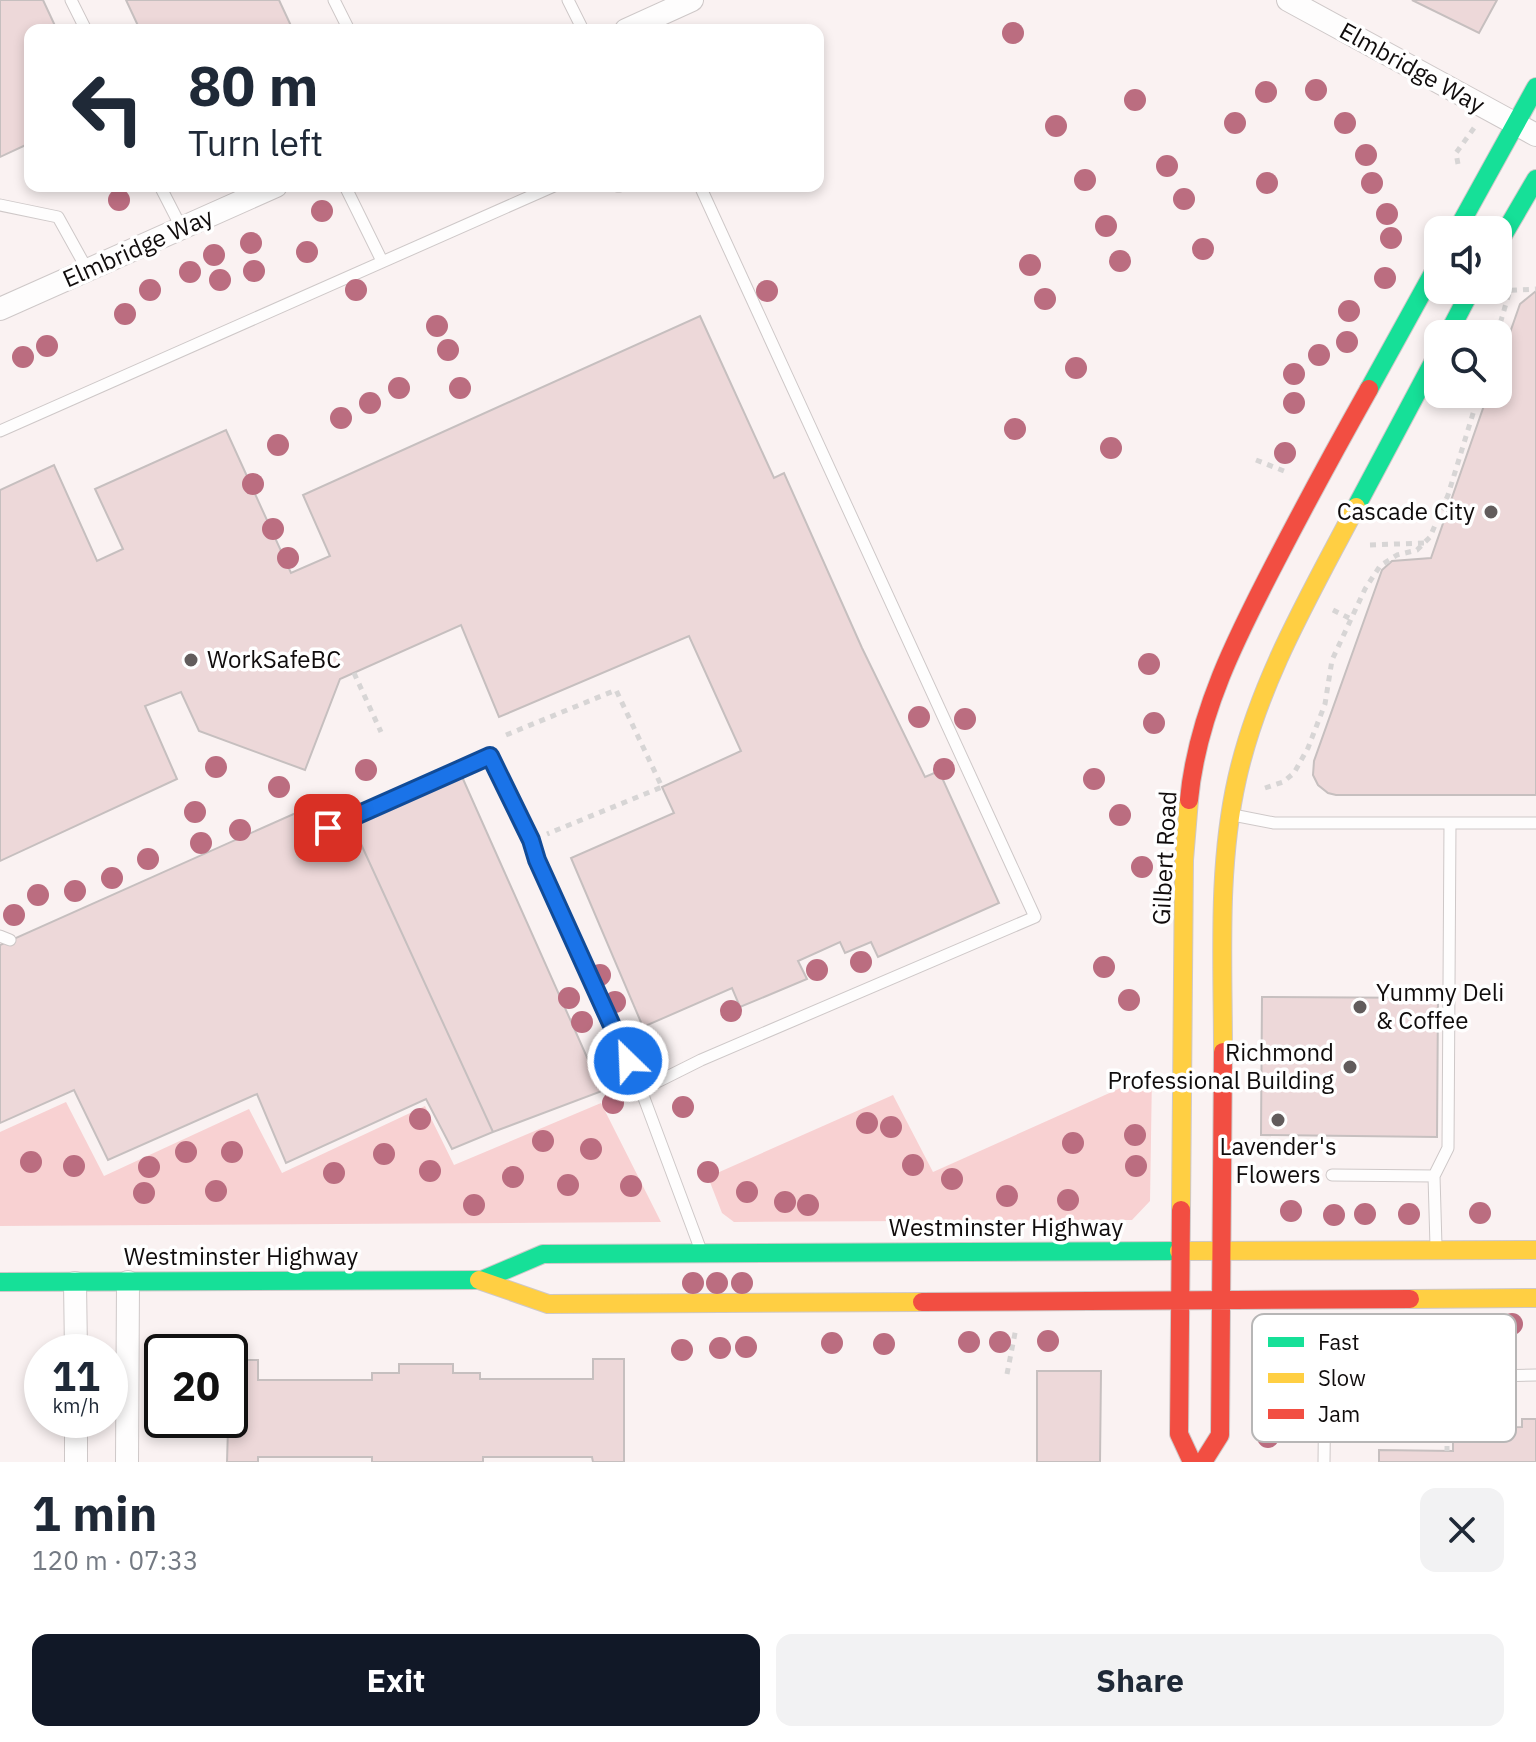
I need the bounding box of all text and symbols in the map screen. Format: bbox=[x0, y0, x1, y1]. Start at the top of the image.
street label: Elmbridge Way bbox=[1334, 14, 1491, 120]
text: 80 m bbox=[188, 49, 318, 121]
icon: left bbox=[56, 56, 160, 160]
text: Turn left bbox=[188, 119, 323, 166]
street label: Elmbridge Way bbox=[57, 200, 218, 295]
map controls bbox=[1424, 216, 1512, 408]
button: sound bbox=[1424, 216, 1512, 304]
button: search bbox=[1424, 320, 1512, 408]
place label: Cascade City bbox=[1337, 495, 1475, 527]
marker: Cascade City bbox=[1482, 503, 1500, 521]
place label: WorkSafeBC bbox=[207, 643, 341, 675]
marker: WorkSafeBC bbox=[182, 651, 200, 669]
street label: Gilbert Road bbox=[1145, 790, 1183, 926]
pin bbox=[294, 794, 362, 862]
icon: arrive bbox=[306, 806, 350, 850]
place label: Yummy Deli & Coffee bbox=[1376, 976, 1504, 1036]
marker: Yummy Deli & Coffee bbox=[1351, 998, 1369, 1016]
position arrow bbox=[586, 1019, 670, 1103]
place label: Richmond Professional Building bbox=[1107, 1036, 1334, 1096]
marker: Richmond Professional Building bbox=[1341, 1058, 1359, 1076]
marker: Lavender's Flowers bbox=[1269, 1111, 1287, 1129]
place label: Lavender's Flowers bbox=[1219, 1130, 1337, 1190]
street label: Westminster Highway bbox=[889, 1211, 1123, 1243]
street label: Westminster Highway bbox=[124, 1240, 358, 1272]
legend bbox=[1252, 1314, 1516, 1442]
text: Fast bbox=[1318, 1327, 1359, 1356]
speed limit sign: 20 bbox=[144, 1334, 248, 1438]
text: 11 bbox=[52, 1350, 100, 1402]
text: Slow bbox=[1318, 1363, 1366, 1392]
text: km/h bbox=[52, 1392, 100, 1419]
text: Jam bbox=[1318, 1399, 1360, 1428]
text: 1 min bbox=[32, 1482, 157, 1544]
button: close bbox=[1420, 1488, 1504, 1572]
text: 120 m · 07:33 bbox=[32, 1543, 198, 1577]
button: Exit bbox=[32, 1634, 760, 1726]
button: Share bbox=[776, 1634, 1504, 1726]

